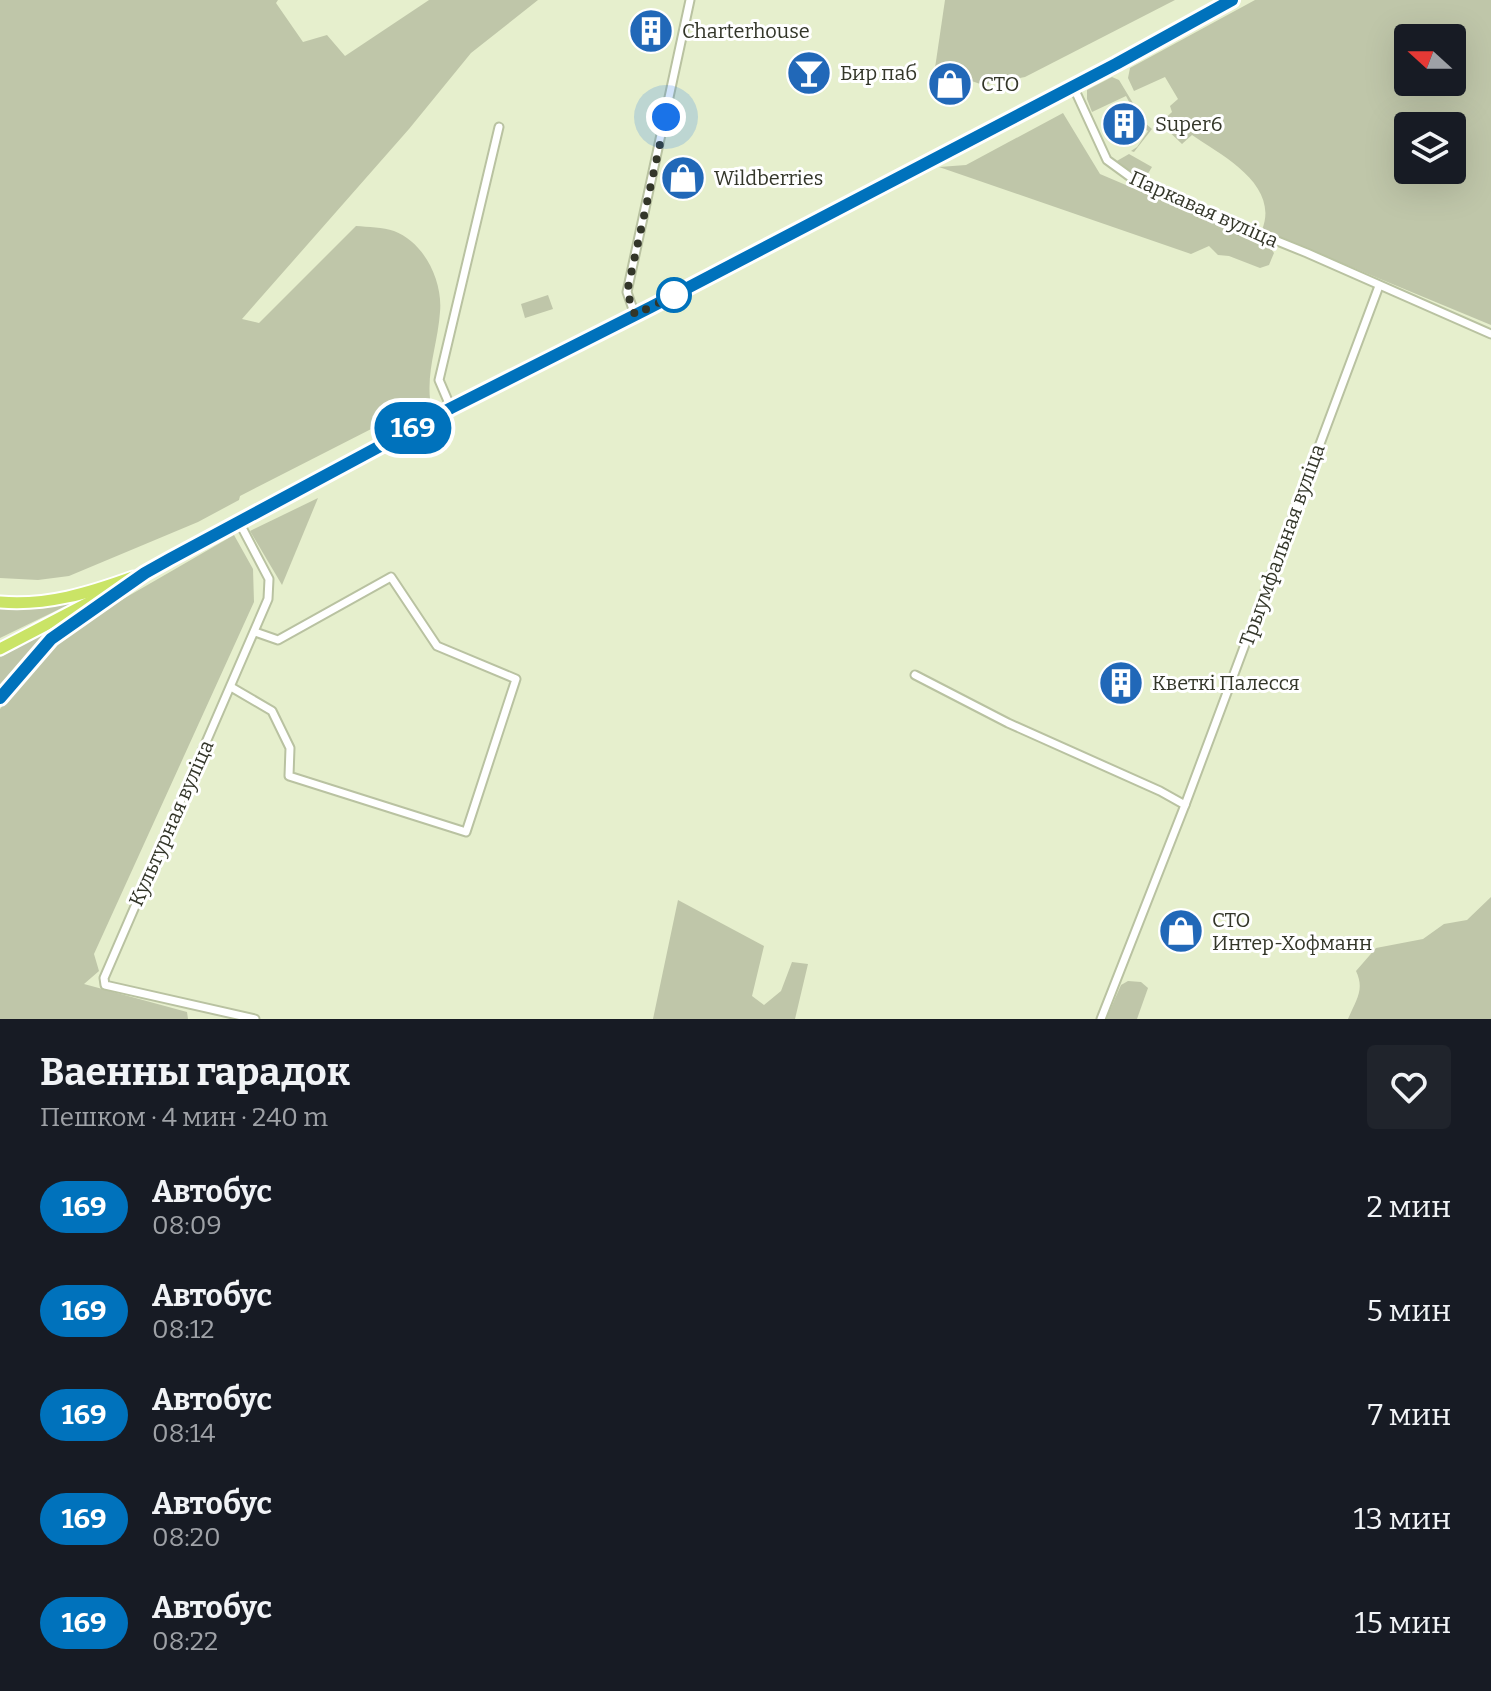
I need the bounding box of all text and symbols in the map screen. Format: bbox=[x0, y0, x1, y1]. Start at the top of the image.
building icon: Charterhouse bbox=[627, 7, 675, 55]
place label: Charterhouse bbox=[682, 19, 810, 43]
north arrow bbox=[1394, 24, 1466, 96]
map controls bbox=[1394, 24, 1466, 184]
bar icon: Бир паб bbox=[785, 49, 833, 97]
shop icon: СТО bbox=[926, 60, 974, 108]
place label: Бир паб bbox=[840, 61, 917, 85]
place label: СТО bbox=[981, 72, 1019, 96]
your location bbox=[646, 97, 686, 137]
building icon: Super6 bbox=[1100, 100, 1148, 148]
place label: Super6 bbox=[1155, 112, 1223, 136]
button: layers bbox=[1394, 112, 1466, 184]
shop icon: Wildberries bbox=[659, 154, 707, 202]
street label: Паркавая вуліца bbox=[1126, 165, 1282, 253]
place label: Wildberries bbox=[714, 166, 823, 190]
unlabelled marker bbox=[657, 278, 691, 312]
line badge: 169 bbox=[367, 402, 459, 454]
text: 169 bbox=[390, 411, 436, 444]
street label: Трыумфальная вуліца bbox=[1234, 441, 1330, 649]
building icon: Кветкі Палесся bbox=[1097, 659, 1145, 707]
place label: Кветкі Палесся bbox=[1152, 671, 1300, 695]
street label: Культурная вуліца bbox=[124, 736, 218, 910]
shop icon: СТО Интер-Хофманн bbox=[1157, 907, 1205, 955]
place label: СТО Интер-Хофманн bbox=[1212, 908, 1372, 955]
button: heart bbox=[1367, 1045, 1451, 1129]
text: Ваенны гарадок bbox=[40, 1049, 350, 1095]
text: Пешком · 4 мин · 240 m bbox=[40, 1102, 328, 1133]
text: Автобус bbox=[152, 1174, 272, 1210]
text: 2 мин bbox=[1366, 1189, 1451, 1225]
text: 169 bbox=[61, 1190, 107, 1223]
text: 08:09 bbox=[152, 1210, 222, 1241]
text: Автобус bbox=[152, 1278, 272, 1314]
text: 5 мин bbox=[1367, 1293, 1451, 1329]
text: 169 bbox=[61, 1294, 107, 1327]
text: 08:12 bbox=[152, 1314, 214, 1345]
text: Автобус bbox=[152, 1382, 272, 1418]
text: 7 мин bbox=[1368, 1397, 1451, 1433]
text: 169 bbox=[61, 1398, 107, 1431]
text: 08:14 bbox=[152, 1418, 216, 1449]
text: Автобус bbox=[152, 1486, 272, 1522]
text: 13 мин bbox=[1353, 1501, 1451, 1537]
text: 169 bbox=[61, 1502, 107, 1535]
text: 08:20 bbox=[152, 1522, 221, 1553]
text: Автобус bbox=[152, 1590, 272, 1626]
text: 15 мин bbox=[1355, 1605, 1451, 1641]
text: 169 bbox=[61, 1606, 107, 1639]
text: 08:22 bbox=[152, 1626, 218, 1657]

